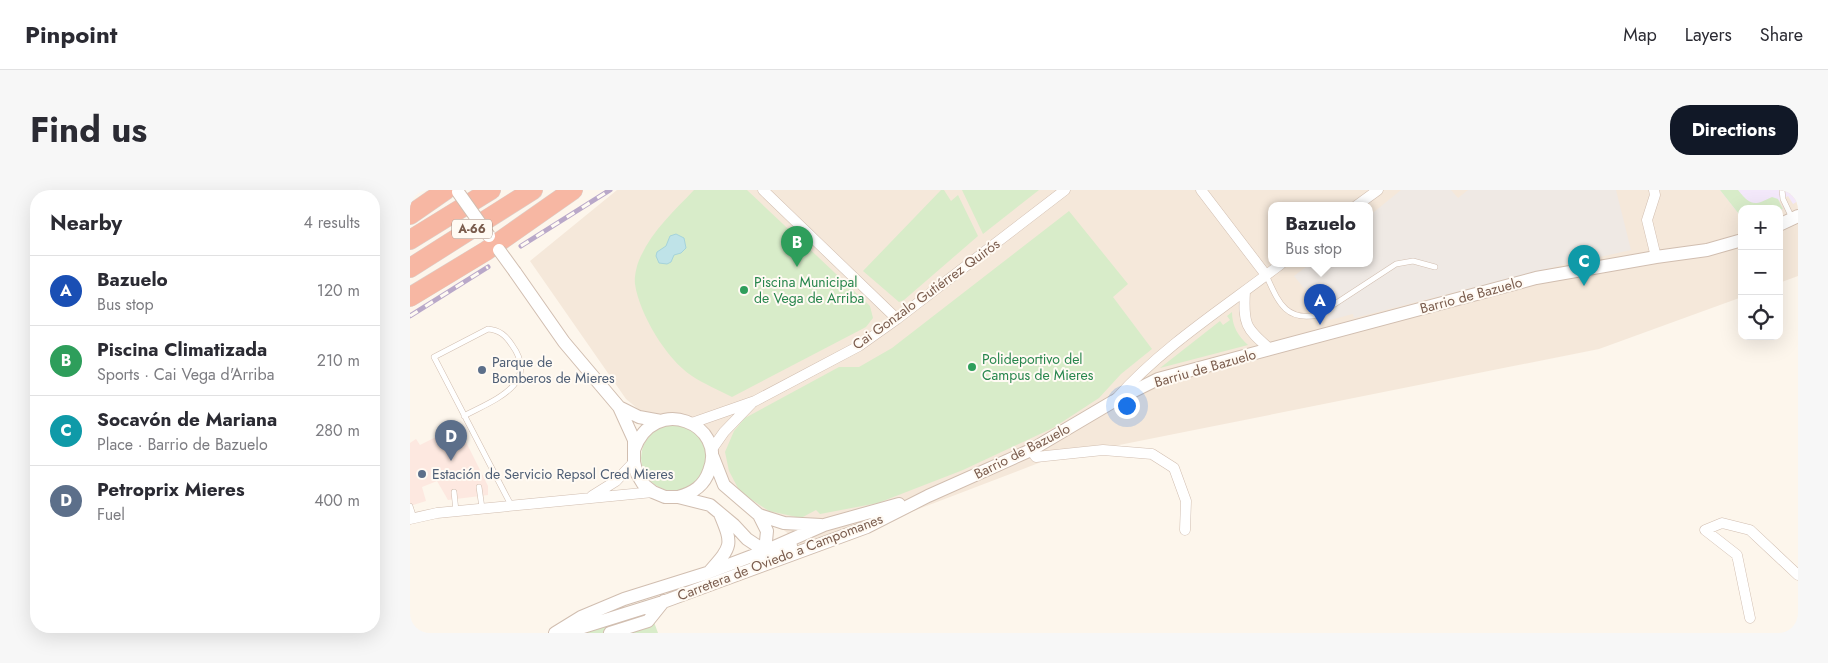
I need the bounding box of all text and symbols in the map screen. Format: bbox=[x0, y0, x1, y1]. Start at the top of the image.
text: Pinpoint bbox=[25, 17, 117, 52]
text: Map bbox=[1623, 22, 1657, 48]
text: Layers bbox=[1685, 22, 1732, 48]
text: Share bbox=[1760, 22, 1803, 48]
text: Find us bbox=[30, 105, 147, 155]
button: Directions bbox=[1670, 105, 1798, 155]
popup bbox=[1268, 202, 1373, 267]
map controls bbox=[1738, 205, 1783, 340]
button: + bbox=[1738, 205, 1783, 250]
text: Nearby bbox=[50, 208, 122, 238]
text: Bazuelo bbox=[1285, 210, 1356, 237]
text: 4 results bbox=[304, 211, 360, 234]
road number: A-66 bbox=[452, 220, 492, 238]
pin: B bbox=[781, 226, 813, 267]
street label: Cai Gonzalo Gutiérrez Quirós bbox=[848, 234, 1004, 354]
text: Bus stop bbox=[1285, 237, 1342, 260]
pin: C bbox=[1568, 245, 1600, 286]
button: − bbox=[1738, 250, 1783, 295]
text: Bazuelo bbox=[97, 266, 168, 293]
place label: Piscina Municipal de Vega de Arriba bbox=[754, 272, 864, 308]
street label: Barrio de Bazuelo bbox=[1418, 272, 1525, 318]
text: A bbox=[60, 279, 72, 302]
text: 120 m bbox=[317, 279, 360, 302]
marker: Piscina Municipal de Vega de Arriba bbox=[738, 284, 750, 296]
pin: A bbox=[1304, 284, 1336, 325]
text: Bus stop bbox=[97, 293, 154, 316]
button: locate bbox=[1738, 295, 1783, 340]
text: Piscina Climatizada bbox=[97, 336, 267, 363]
street label: Barriu de Bazuelo bbox=[1152, 344, 1259, 392]
text: B bbox=[61, 349, 71, 372]
text: 210 m bbox=[317, 349, 360, 372]
place label: Polideportivo del Campus de Mieres bbox=[982, 349, 1094, 385]
place label: Parque de Bomberos de Mieres bbox=[492, 352, 615, 388]
marker: Polideportivo del Campus de Mieres bbox=[966, 361, 978, 373]
text: Sports · Cai Vega d'Arriba bbox=[97, 363, 274, 386]
marker: Parque de Bomberos de Mieres bbox=[476, 364, 488, 376]
your location bbox=[1114, 393, 1140, 419]
text: Socavón de Mariana bbox=[97, 406, 277, 433]
street label: Barrio de Bazuelo bbox=[971, 418, 1074, 484]
text: C bbox=[60, 419, 72, 442]
text: 280 m bbox=[315, 419, 360, 442]
pin: D bbox=[435, 420, 467, 461]
text: Place · Barrio de Bazuelo bbox=[97, 433, 268, 456]
place label: Estación de Servicio Repsol Cred Mieres bbox=[432, 464, 674, 484]
marker: Estación de Servicio Repsol Cred Mieres bbox=[416, 468, 428, 480]
text: Petroprix Mieres bbox=[97, 476, 245, 503]
text: D bbox=[60, 489, 72, 512]
text: 400 m bbox=[314, 489, 360, 512]
text: Fuel bbox=[97, 503, 125, 526]
street label: Carretera de Oviedo a Campomanes bbox=[674, 508, 886, 605]

